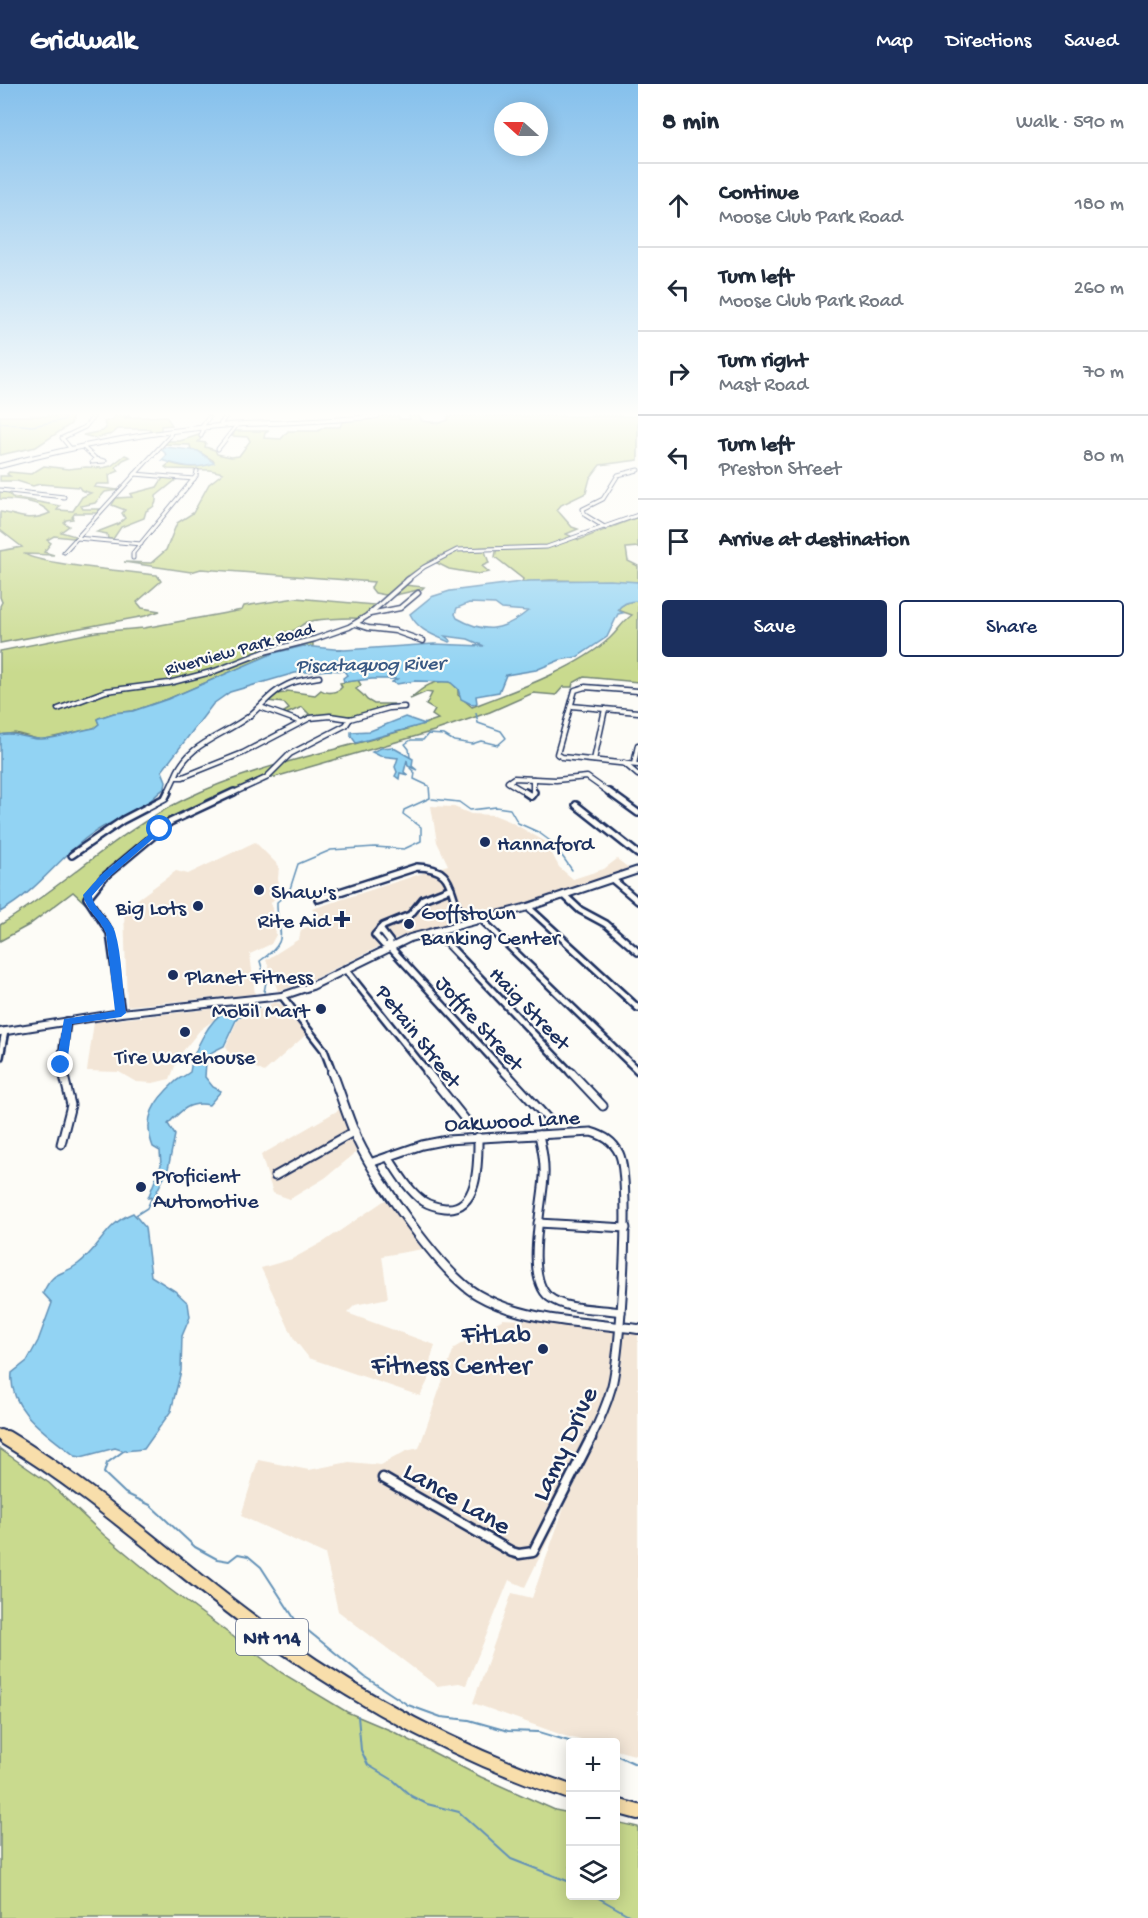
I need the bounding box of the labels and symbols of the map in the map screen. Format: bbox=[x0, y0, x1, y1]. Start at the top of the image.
north arrow bbox=[494, 102, 548, 156]
street label: Riverview Park Road bbox=[163, 619, 318, 682]
water label: Piscataquog River bbox=[295, 654, 449, 679]
route start bbox=[146, 815, 172, 841]
place label: Hannaford bbox=[497, 833, 596, 859]
marker: Hannaford bbox=[478, 835, 492, 849]
place label: Shaw's bbox=[271, 881, 337, 907]
marker: Shaw's bbox=[252, 883, 266, 897]
place label: Big Lots bbox=[115, 897, 187, 923]
marker: Big Lots bbox=[191, 899, 205, 913]
place label: Goffstown Banking Center bbox=[420, 902, 562, 953]
place label: Rite Aid bbox=[258, 910, 332, 936]
marker: Rite Aid bbox=[335, 912, 349, 926]
marker: Goffstown Banking Center bbox=[402, 917, 416, 931]
street label: Haig Street bbox=[482, 963, 576, 1058]
place label: Planet Fitness bbox=[184, 966, 314, 992]
marker: Planet Fitness bbox=[166, 968, 180, 982]
street label: Joffre Street bbox=[428, 972, 529, 1079]
street label: Petain Street bbox=[368, 980, 466, 1096]
place label: Mobil Mart bbox=[212, 1000, 311, 1026]
marker: Mobil Mart bbox=[314, 1002, 328, 1016]
marker: Tire Warehouse bbox=[178, 1025, 192, 1039]
place label: Tire Warehouse bbox=[113, 1046, 256, 1072]
route end bbox=[47, 1051, 73, 1077]
street label: Oakwood Lane bbox=[444, 1106, 581, 1140]
place label: Proficient Automotive bbox=[152, 1165, 259, 1216]
marker: Proficient Automotive bbox=[134, 1180, 148, 1194]
place label: FitLab Fitness Center bbox=[370, 1321, 533, 1384]
marker: FitLab Fitness Center bbox=[536, 1342, 550, 1356]
street label: Lamy Drive bbox=[526, 1381, 607, 1507]
street label: Lance Lane bbox=[397, 1457, 516, 1545]
road number: NH 114 bbox=[236, 1619, 308, 1655]

